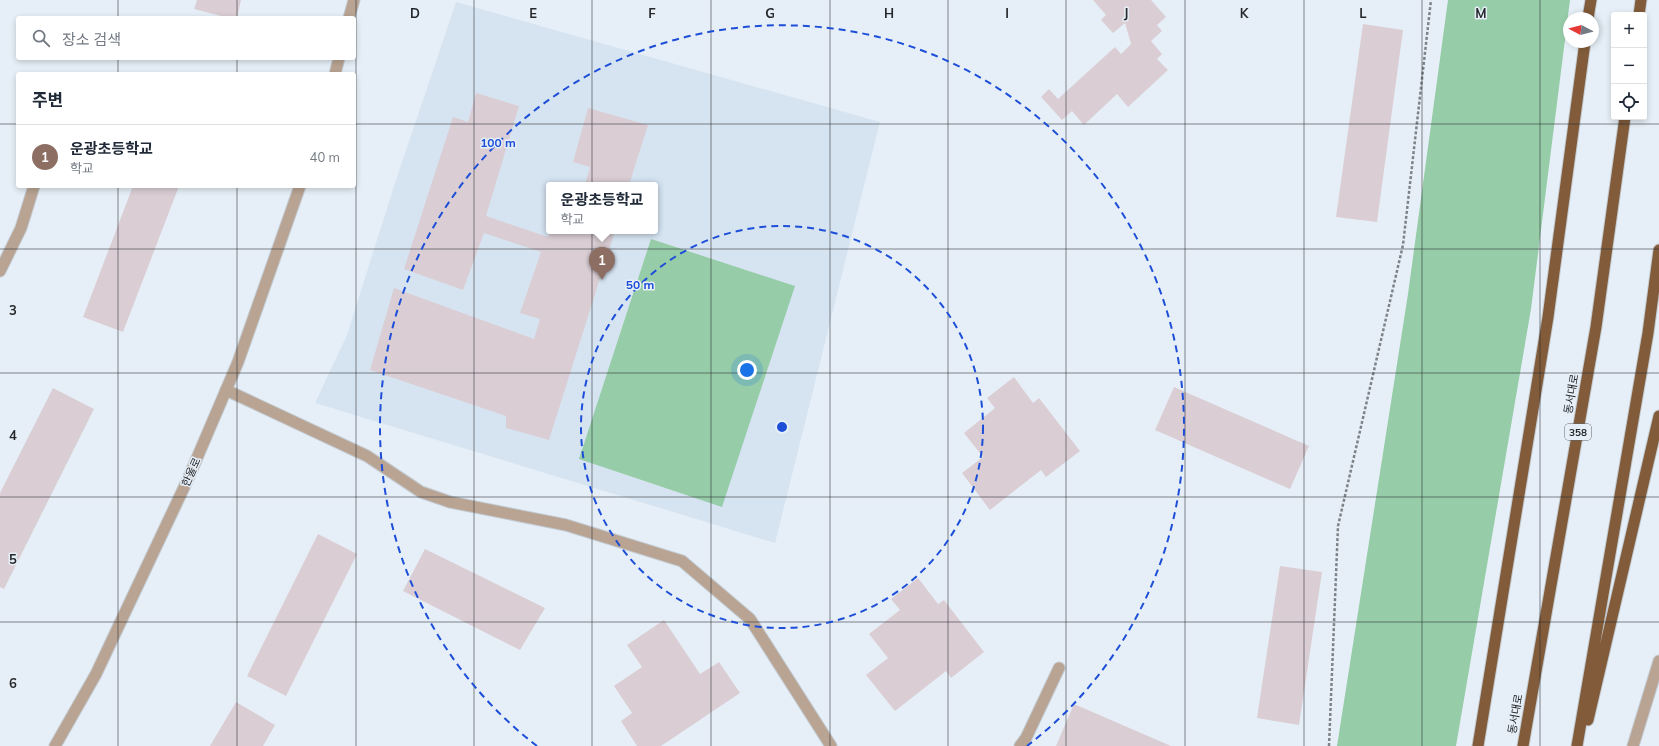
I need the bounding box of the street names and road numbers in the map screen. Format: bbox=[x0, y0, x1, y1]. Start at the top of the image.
street label: 동서대로 bbox=[1561, 373, 1581, 415]
road number: 358 bbox=[1565, 424, 1591, 440]
street label: 한울로 bbox=[178, 455, 204, 489]
street label: 동서대로 bbox=[1505, 693, 1525, 735]

